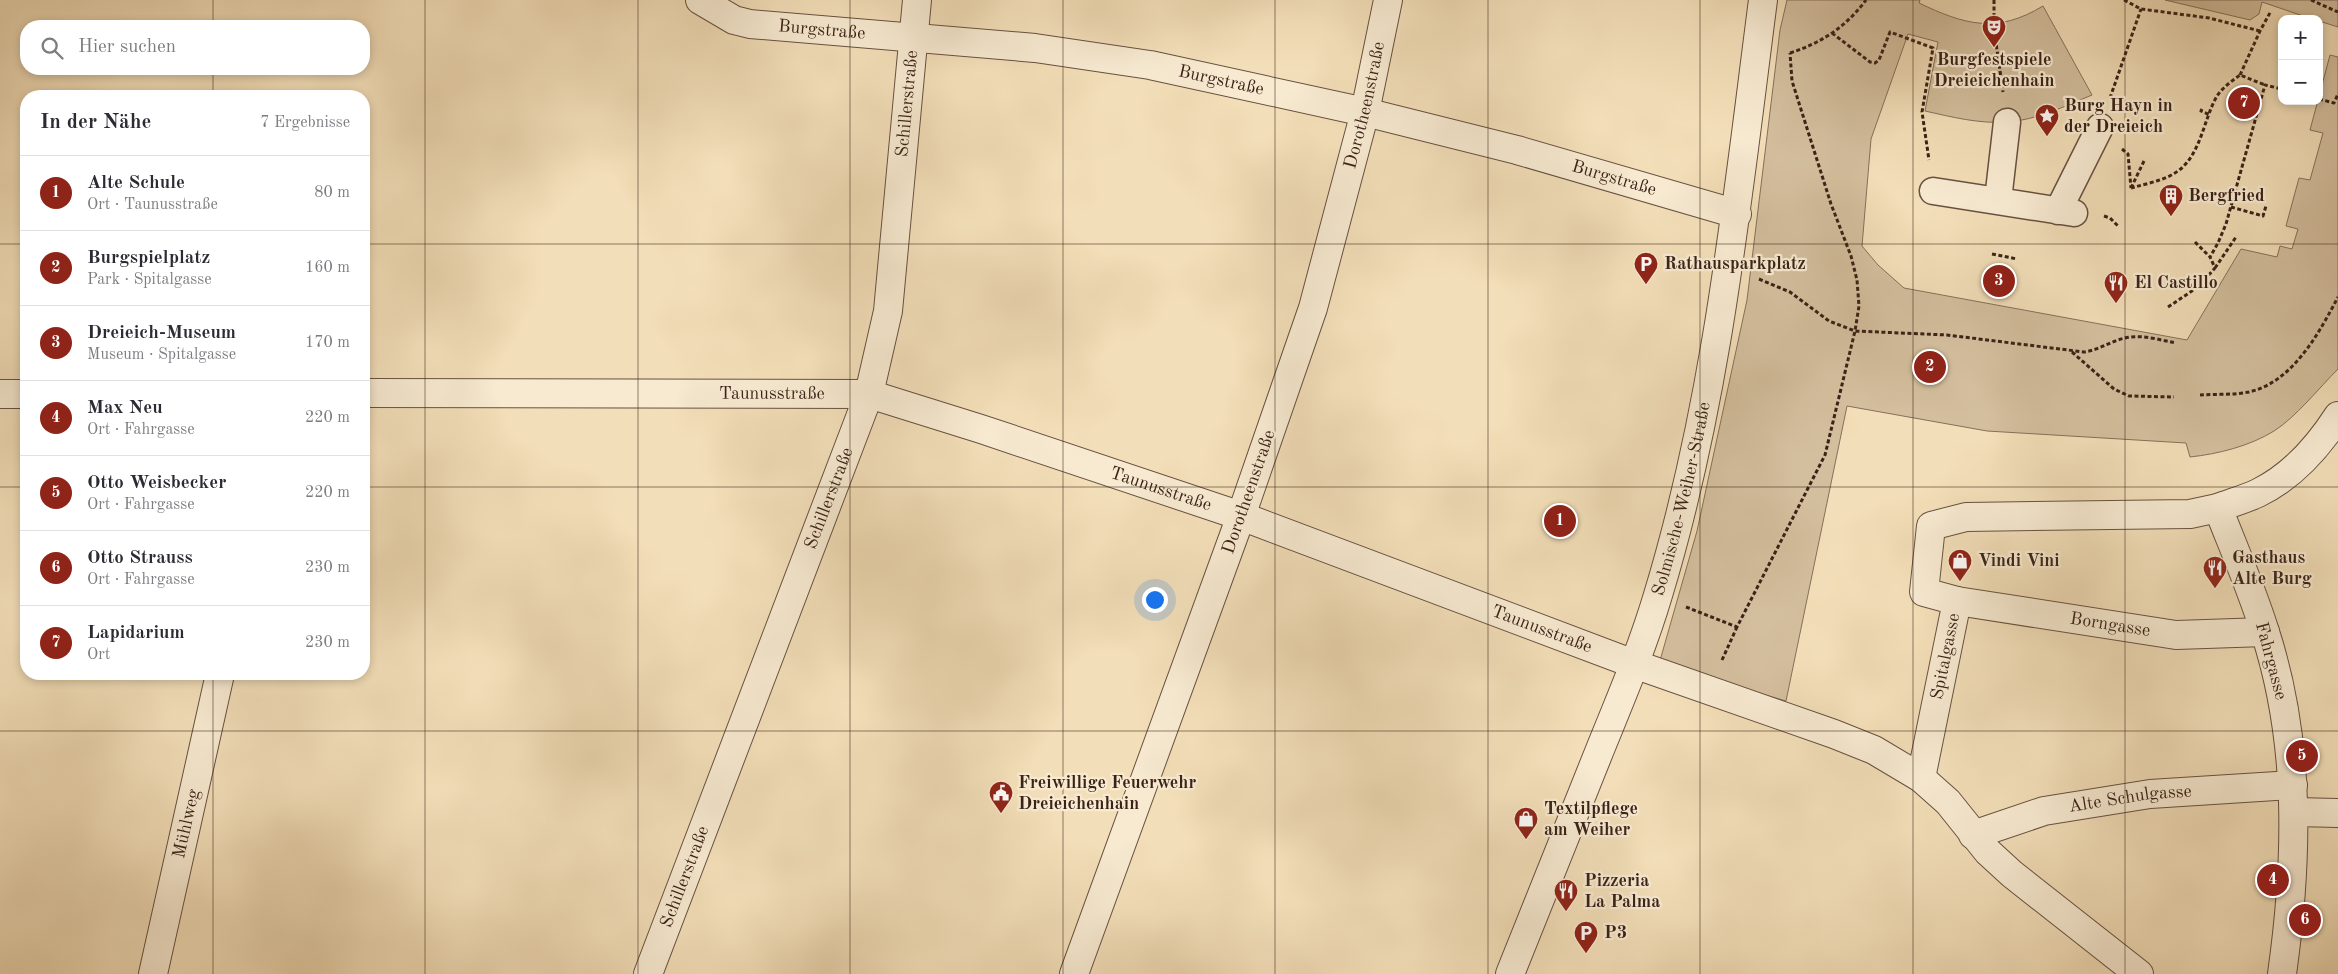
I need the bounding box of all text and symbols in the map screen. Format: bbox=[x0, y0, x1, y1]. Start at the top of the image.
theatre icon: Burgfestspiele Dreieichenhain bbox=[1981, 14, 2007, 48]
map controls bbox=[2278, 15, 2323, 105]
button: + bbox=[2278, 15, 2323, 60]
street label: Burgstraße bbox=[778, 17, 866, 43]
search box bbox=[20, 20, 370, 75]
icon: search bbox=[38, 34, 66, 62]
text: Hier suchen bbox=[78, 38, 176, 57]
street label: Dorotheenstraße bbox=[1341, 40, 1388, 171]
street label: Schillerstraße bbox=[893, 49, 921, 158]
place label: Burgfestspiele Dreieichenhain bbox=[1933, 51, 2055, 90]
button: − bbox=[2278, 60, 2323, 105]
street label: Burgstraße bbox=[1177, 62, 1266, 99]
pin: 7 bbox=[2228, 84, 2260, 122]
place label: Burg Hayn in der Dreieich bbox=[2064, 97, 2173, 136]
place icon: Burg Hayn in der Dreieich bbox=[2034, 103, 2060, 137]
text: In der Nähe bbox=[40, 112, 151, 133]
text: 7 Ergebnisse bbox=[260, 115, 350, 131]
street label: Burgstraße bbox=[1570, 157, 1658, 199]
text: Alte Schule bbox=[87, 174, 185, 193]
building icon: Bergfried bbox=[2158, 183, 2184, 217]
text: 1 bbox=[51, 185, 61, 201]
text: 80 m bbox=[314, 185, 350, 201]
place label: Bergfried bbox=[2188, 187, 2265, 205]
text: Ort · Taunusstraße bbox=[87, 197, 218, 213]
text: Burgspielplatz bbox=[87, 249, 210, 268]
parking icon: Rathausparkplatz bbox=[1633, 251, 1659, 285]
place label: Rathausparkplatz bbox=[1664, 255, 1806, 273]
text: 2 bbox=[51, 260, 61, 276]
text: 160 m bbox=[305, 260, 350, 276]
pin: 3 bbox=[1983, 262, 2015, 300]
restaurant icon: El Castillo bbox=[2103, 270, 2129, 304]
text: Park · Spitalgasse bbox=[87, 272, 212, 288]
place label: El Castillo bbox=[2134, 274, 2218, 292]
text: Dreieich-Museum bbox=[87, 324, 236, 343]
text: 3 bbox=[51, 335, 61, 351]
text: 170 m bbox=[305, 335, 350, 351]
text: Museum · Spitalgasse bbox=[87, 347, 236, 363]
pin: 2 bbox=[1914, 348, 1946, 386]
street label: Taunusstraße bbox=[719, 385, 825, 403]
text: Max Neu bbox=[87, 399, 163, 418]
street label: Solmische-Weiher-Straße bbox=[1649, 401, 1714, 598]
text: 4 bbox=[51, 410, 61, 426]
text: 220 m bbox=[305, 410, 350, 426]
text: Ort · Fahrgasse bbox=[87, 422, 195, 438]
street label: Dorotheenstraße bbox=[1219, 428, 1279, 556]
street label: Schillerstraße bbox=[802, 445, 857, 552]
street label: Taunusstraße bbox=[1108, 464, 1214, 515]
text: Otto Weisbecker bbox=[87, 474, 226, 493]
text: 5 bbox=[51, 485, 61, 501]
text: 220 m bbox=[305, 485, 350, 501]
text: Ort · Fahrgasse bbox=[87, 497, 195, 513]
pin: 1 bbox=[1544, 502, 1576, 540]
shop icon: Vindi Vini bbox=[1947, 548, 1973, 582]
text: Otto Strauss bbox=[87, 549, 193, 568]
place label: Gasthaus Alte Burg bbox=[2232, 549, 2312, 588]
place label: Vindi Vini bbox=[1978, 552, 2060, 570]
restaurant icon: Gasthaus Alte Burg bbox=[2202, 555, 2228, 589]
text: 6 bbox=[51, 560, 61, 576]
text: 230 m bbox=[305, 560, 350, 576]
text: Ort · Fahrgasse bbox=[87, 572, 195, 588]
your location bbox=[1142, 587, 1168, 613]
street label: Taunusstraße bbox=[1489, 602, 1595, 656]
street label: Borngasse bbox=[2069, 610, 2152, 640]
street label: Spitalgasse bbox=[1928, 612, 1963, 701]
street label: Fahrgasse bbox=[2252, 620, 2290, 702]
text: Lapidarium bbox=[87, 624, 185, 643]
text: 7 bbox=[51, 635, 61, 651]
text: 230 m bbox=[305, 635, 350, 651]
text: Ort bbox=[87, 647, 110, 663]
pin: 5 bbox=[2286, 737, 2318, 775]
place label: Freiwillige Feuerwehr Dreieichenhain bbox=[1018, 774, 1196, 813]
public building icon: Freiwillige Feuerwehr Dreieichenhain bbox=[988, 780, 1014, 814]
street label: Alte Schulgasse bbox=[2067, 782, 2192, 816]
street label: Mühlweg bbox=[170, 787, 203, 860]
place label: Textilpflege am Weiher bbox=[1544, 800, 1638, 839]
shop icon: Textilpflege am Weiher bbox=[1513, 806, 1539, 840]
street label: Schillerstraße bbox=[658, 823, 713, 930]
pin: 4 bbox=[2257, 861, 2289, 899]
place label: Pizzeria La Palma bbox=[1584, 872, 1660, 911]
restaurant icon: Pizzeria La Palma bbox=[1553, 878, 1579, 912]
pin: 6 bbox=[2289, 901, 2321, 939]
parking icon: P3 bbox=[1573, 920, 1599, 954]
place label: P3 bbox=[1604, 924, 1627, 942]

